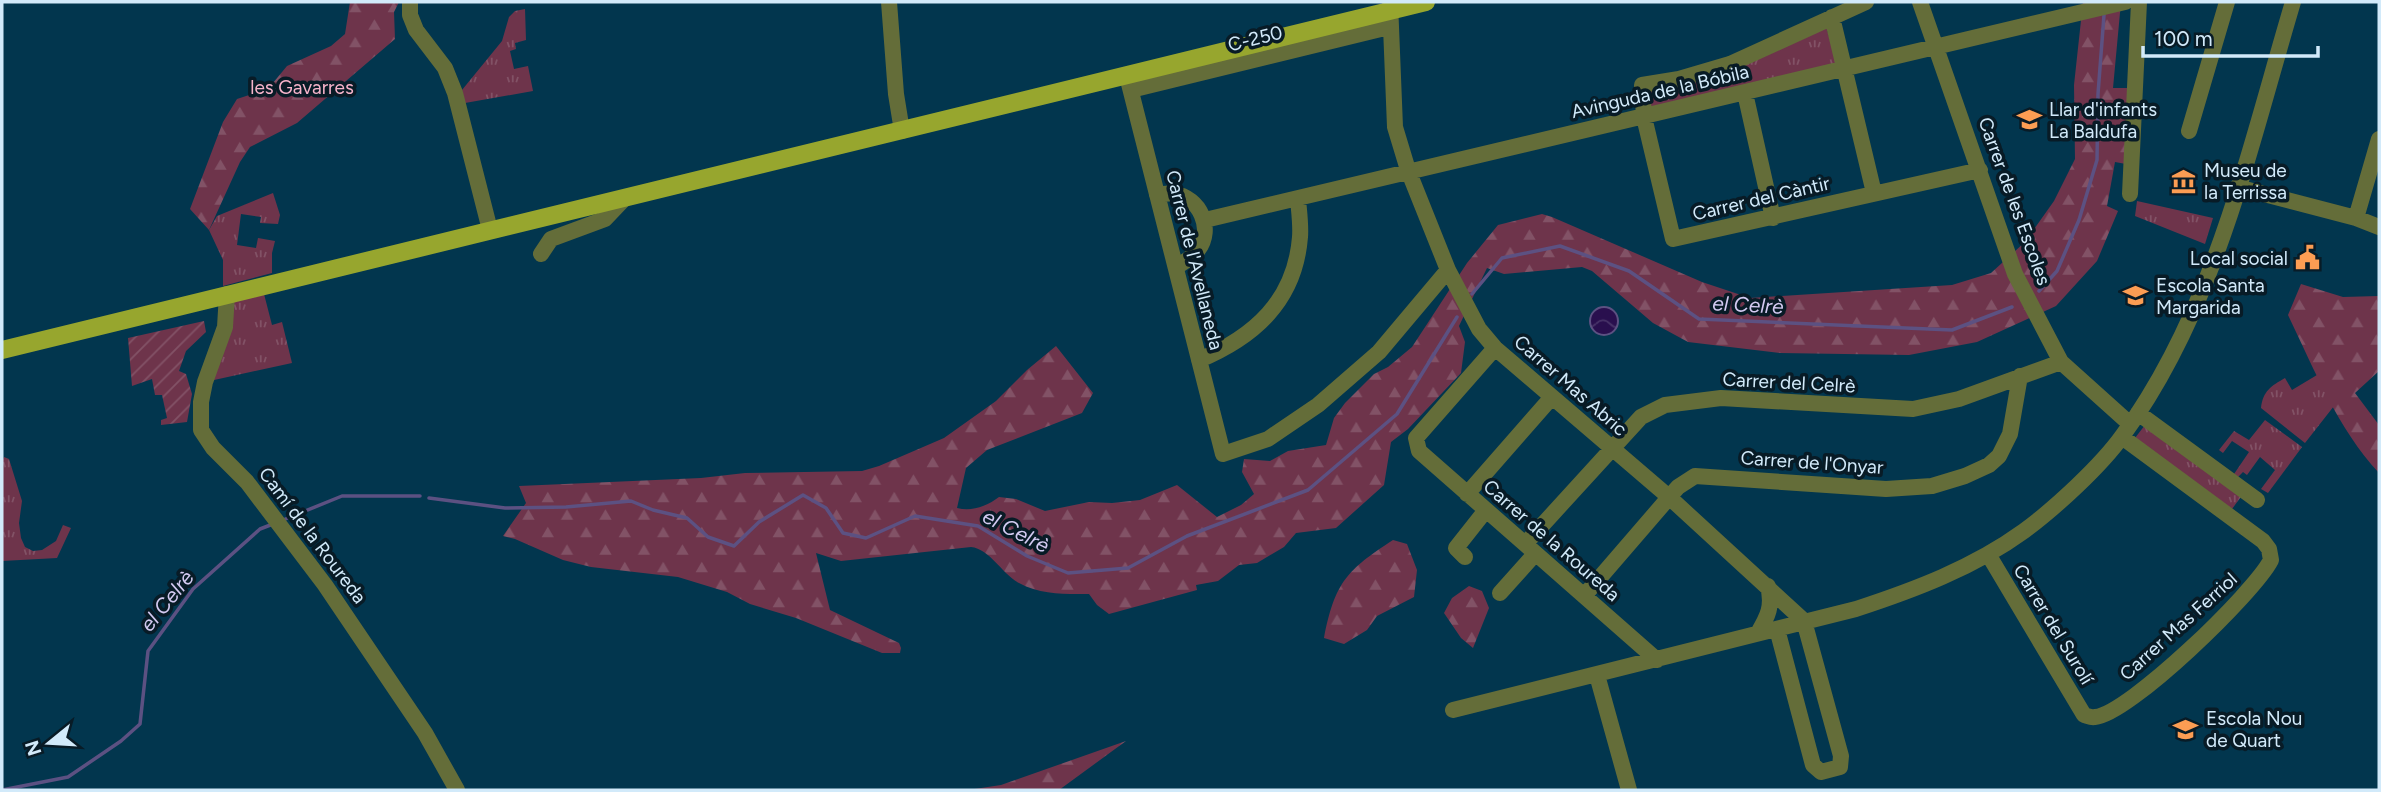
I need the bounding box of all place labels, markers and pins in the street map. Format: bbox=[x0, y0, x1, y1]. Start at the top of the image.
place label: Llar d'infants La Baldufa bbox=[2049, 98, 2157, 143]
school or university icon: Llar d'infants La Baldufa bbox=[2015, 106, 2043, 134]
place label: Museu de la Terrissa bbox=[2204, 159, 2287, 204]
museum icon: Museu de la Terrissa bbox=[2170, 167, 2198, 195]
public building icon: Local social bbox=[2294, 244, 2322, 272]
place label: Local social bbox=[2190, 247, 2288, 270]
place label: Escola Santa Margarida bbox=[2156, 274, 2265, 319]
school or university icon: Escola Santa Margarida bbox=[2122, 282, 2150, 310]
place label: Escola Nou de Quart bbox=[2206, 707, 2302, 752]
school or university icon: Escola Nou de Quart bbox=[2172, 715, 2200, 743]

